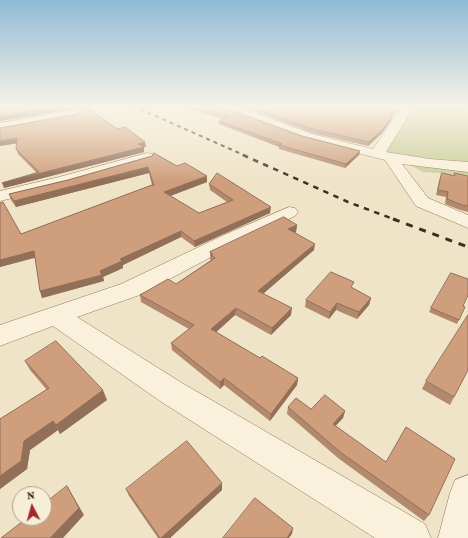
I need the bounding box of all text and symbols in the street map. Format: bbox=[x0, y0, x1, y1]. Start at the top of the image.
north arrow bbox=[12, 486, 52, 526]
text: N bbox=[26, 489, 35, 501]

